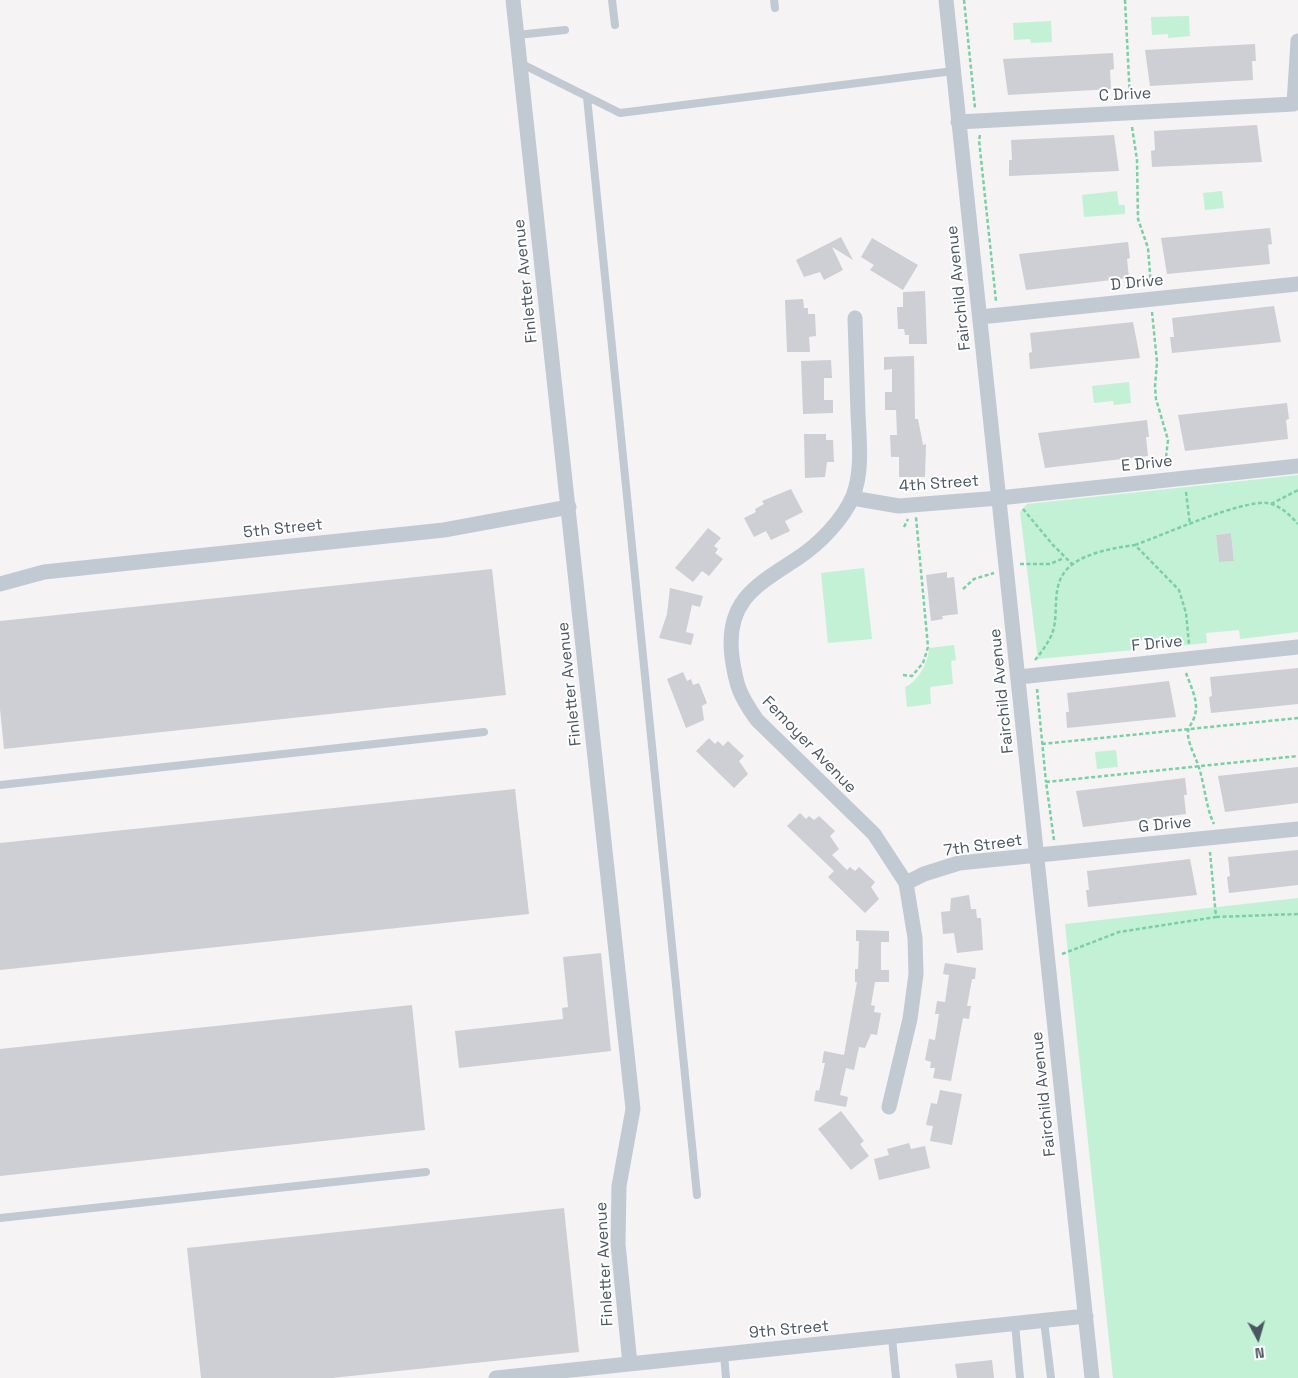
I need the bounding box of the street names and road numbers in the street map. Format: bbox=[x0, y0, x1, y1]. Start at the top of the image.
street label: C Drive bbox=[1098, 84, 1152, 106]
street label: Finletter Avenue bbox=[510, 218, 542, 344]
street label: Fairchild Avenue bbox=[943, 225, 975, 351]
street label: D Drive bbox=[1110, 271, 1164, 295]
street label: E Drive bbox=[1120, 452, 1174, 476]
street label: 4th Street bbox=[898, 472, 980, 496]
street label: 5th Street bbox=[242, 515, 324, 543]
street label: Finletter Avenue bbox=[554, 621, 586, 747]
street label: Fairchild Avenue bbox=[986, 628, 1018, 754]
street label: F Drive bbox=[1131, 632, 1183, 656]
street label: Femoyer Avenue bbox=[758, 692, 860, 798]
street label: G Drive bbox=[1138, 813, 1192, 837]
street label: 7th Street bbox=[942, 831, 1024, 861]
street label: Fairchild Avenue bbox=[1028, 1031, 1060, 1157]
street label: Finletter Avenue bbox=[592, 1201, 618, 1327]
street label: 9th Street bbox=[748, 1317, 830, 1343]

